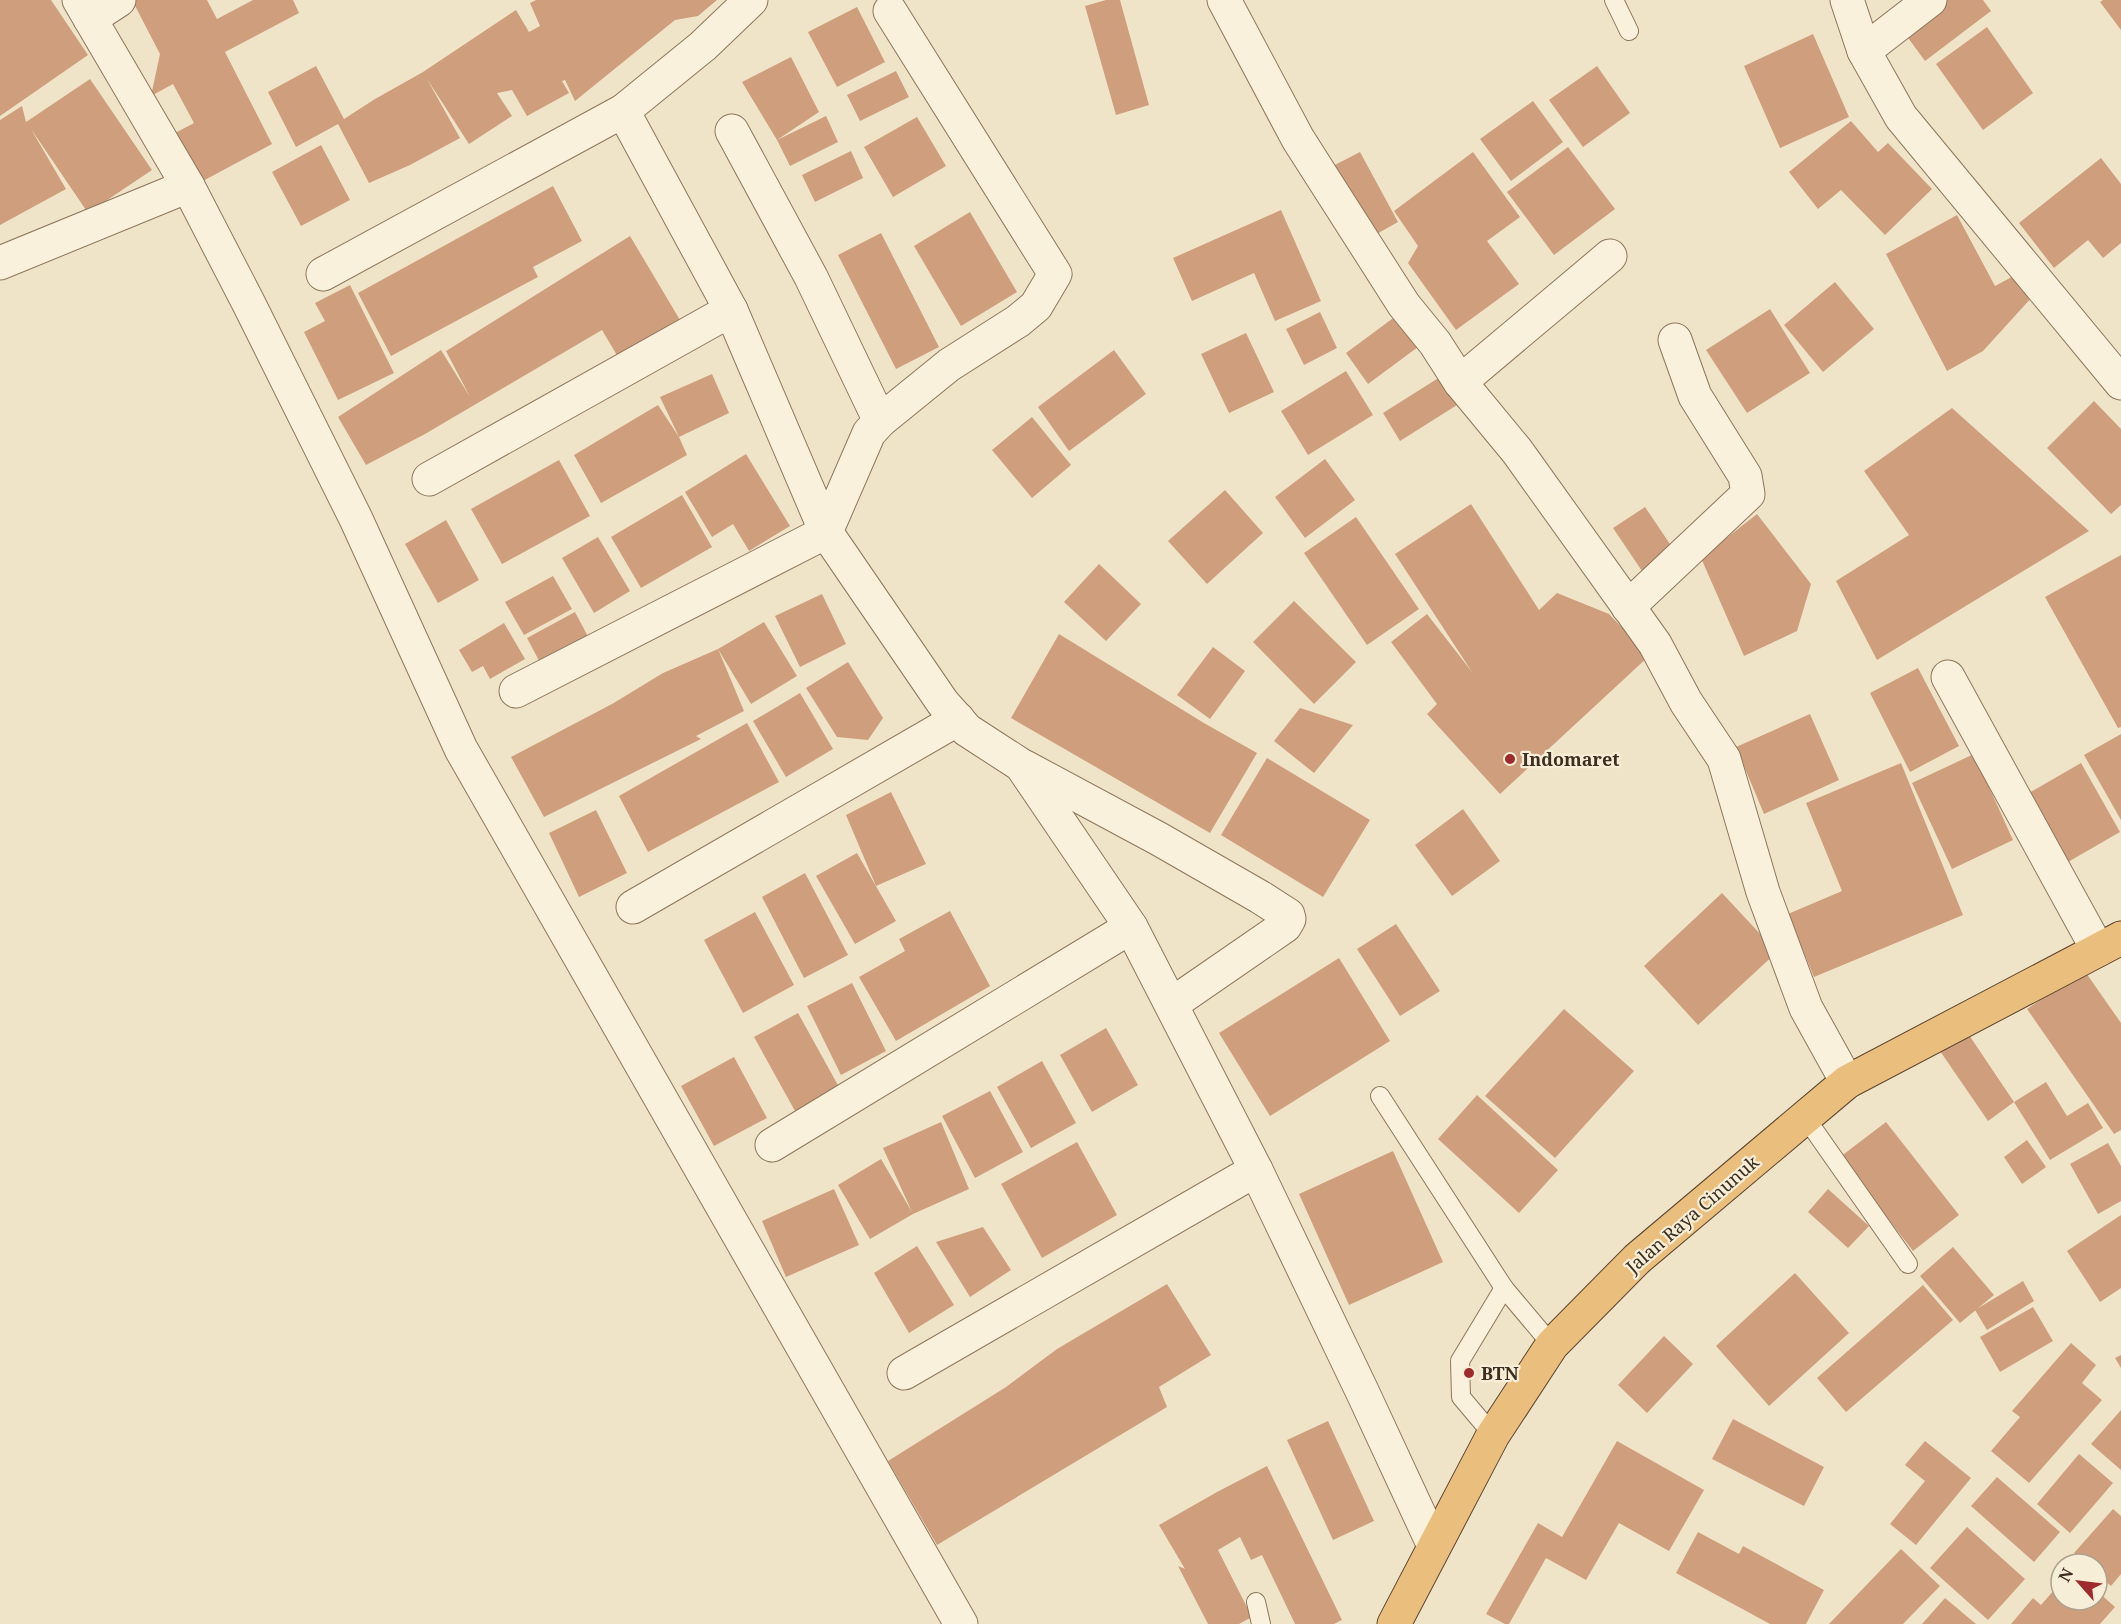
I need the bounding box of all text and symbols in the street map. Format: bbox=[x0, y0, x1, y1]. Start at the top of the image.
place label: Indomaret bbox=[1522, 747, 1620, 771]
marker: Indomaret bbox=[1503, 752, 1517, 766]
street label: Jalan Raya Cinunuk bbox=[1620, 1149, 1764, 1279]
place label: BTN bbox=[1481, 1361, 1519, 1385]
marker: BTN bbox=[1462, 1366, 1476, 1380]
north arrow bbox=[2049, 1552, 2109, 1612]
text: N bbox=[2053, 1564, 2079, 1586]

